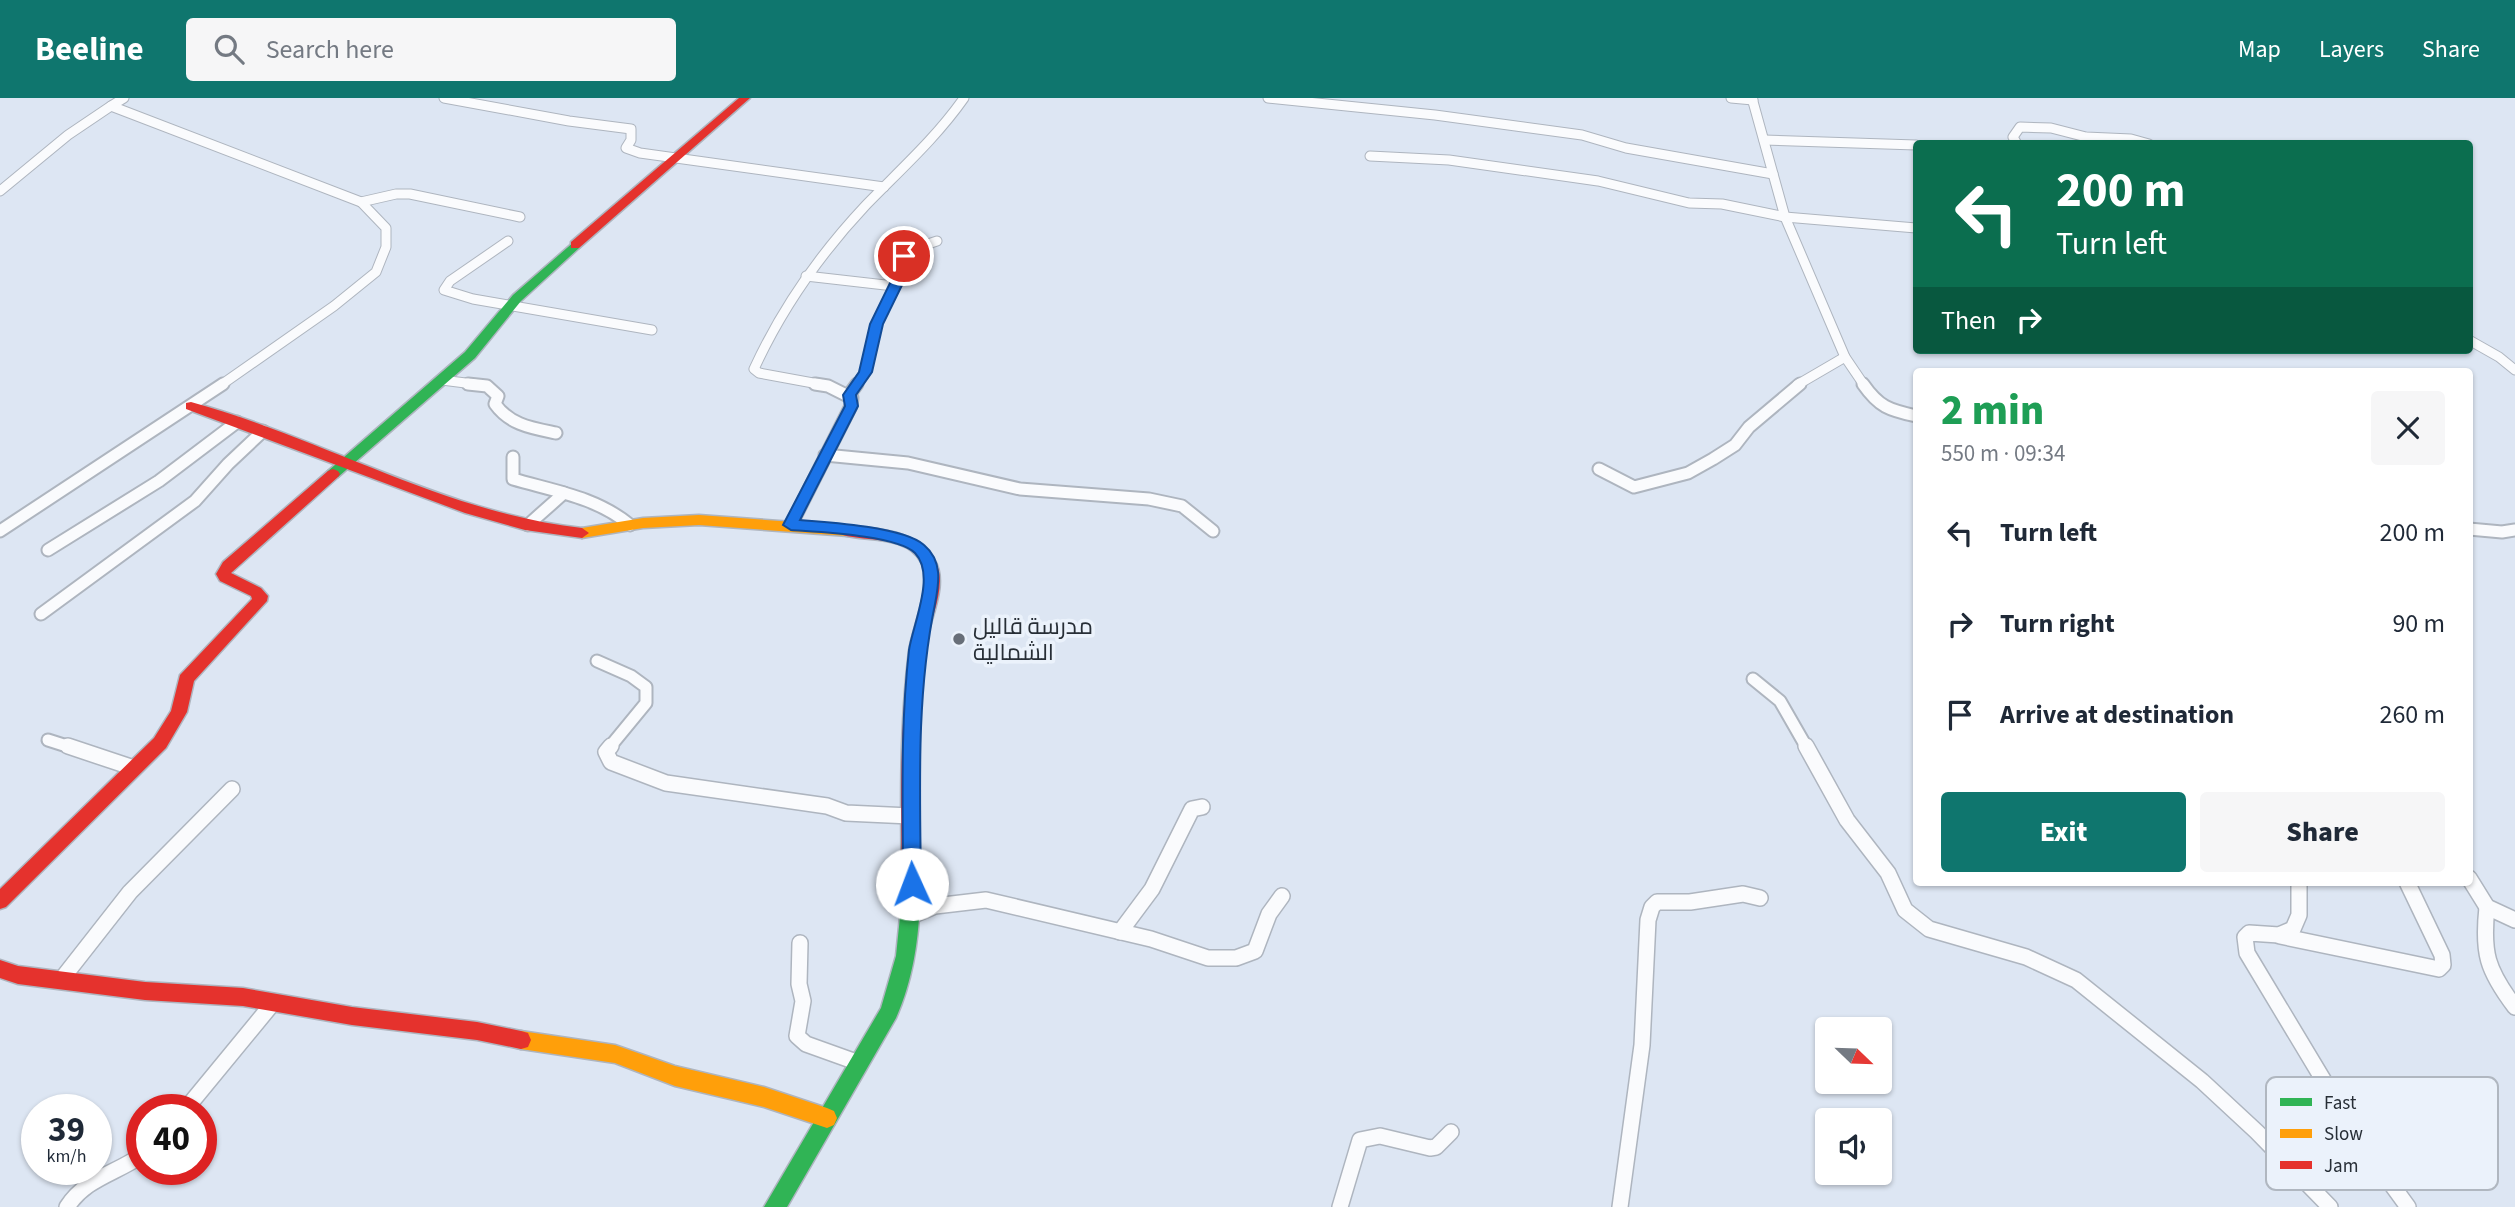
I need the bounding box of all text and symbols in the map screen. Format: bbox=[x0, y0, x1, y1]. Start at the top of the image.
search box bbox=[186, 18, 676, 81]
text: Beeline bbox=[35, 26, 144, 73]
icon: search bbox=[210, 30, 248, 68]
text: Search here bbox=[266, 31, 394, 68]
text: Map bbox=[2238, 32, 2281, 67]
text: Layers bbox=[2319, 32, 2384, 67]
text: Share bbox=[2422, 32, 2480, 67]
text: 200 m bbox=[2056, 156, 2185, 226]
icon: left bbox=[1941, 168, 2032, 259]
text: Turn left bbox=[2056, 221, 2167, 267]
pin bbox=[874, 226, 934, 286]
icon: arrive bbox=[885, 237, 923, 275]
icon: right bbox=[2010, 301, 2048, 339]
text: Then bbox=[1941, 302, 1996, 339]
text: 2 min bbox=[1941, 381, 2044, 441]
button: close bbox=[2371, 391, 2445, 465]
text: 550 m · 09:34 bbox=[1941, 437, 2065, 470]
icon: left bbox=[1941, 514, 1979, 552]
text: Turn left bbox=[2000, 514, 2097, 551]
text: 200 m bbox=[2379, 514, 2445, 551]
icon: right bbox=[1941, 605, 1979, 643]
text: Turn right bbox=[2000, 605, 2115, 642]
text: 90 m bbox=[2392, 605, 2445, 642]
place label: مدرسة قاليل الشمالية bbox=[973, 610, 1093, 669]
marker: مدرسة قاليل الشمالية bbox=[951, 631, 967, 647]
icon: arrive bbox=[1941, 696, 1979, 734]
text: Arrive at destination bbox=[2000, 696, 2234, 733]
text: 260 m bbox=[2379, 696, 2445, 733]
button: Exit bbox=[1941, 792, 2186, 872]
button: Share bbox=[2200, 792, 2445, 872]
position arrow bbox=[875, 847, 949, 921]
north arrow bbox=[1815, 1017, 1892, 1094]
map controls bbox=[1815, 1017, 1892, 1185]
legend bbox=[2266, 1077, 2498, 1190]
text: Fast bbox=[2324, 1090, 2357, 1117]
speed limit sign: 40 bbox=[126, 1094, 217, 1185]
text: 39 bbox=[48, 1105, 85, 1155]
button: sound bbox=[1815, 1108, 1892, 1185]
text: Slow bbox=[2324, 1121, 2363, 1148]
text: km/h bbox=[47, 1144, 86, 1169]
text: Jam bbox=[2324, 1153, 2358, 1180]

